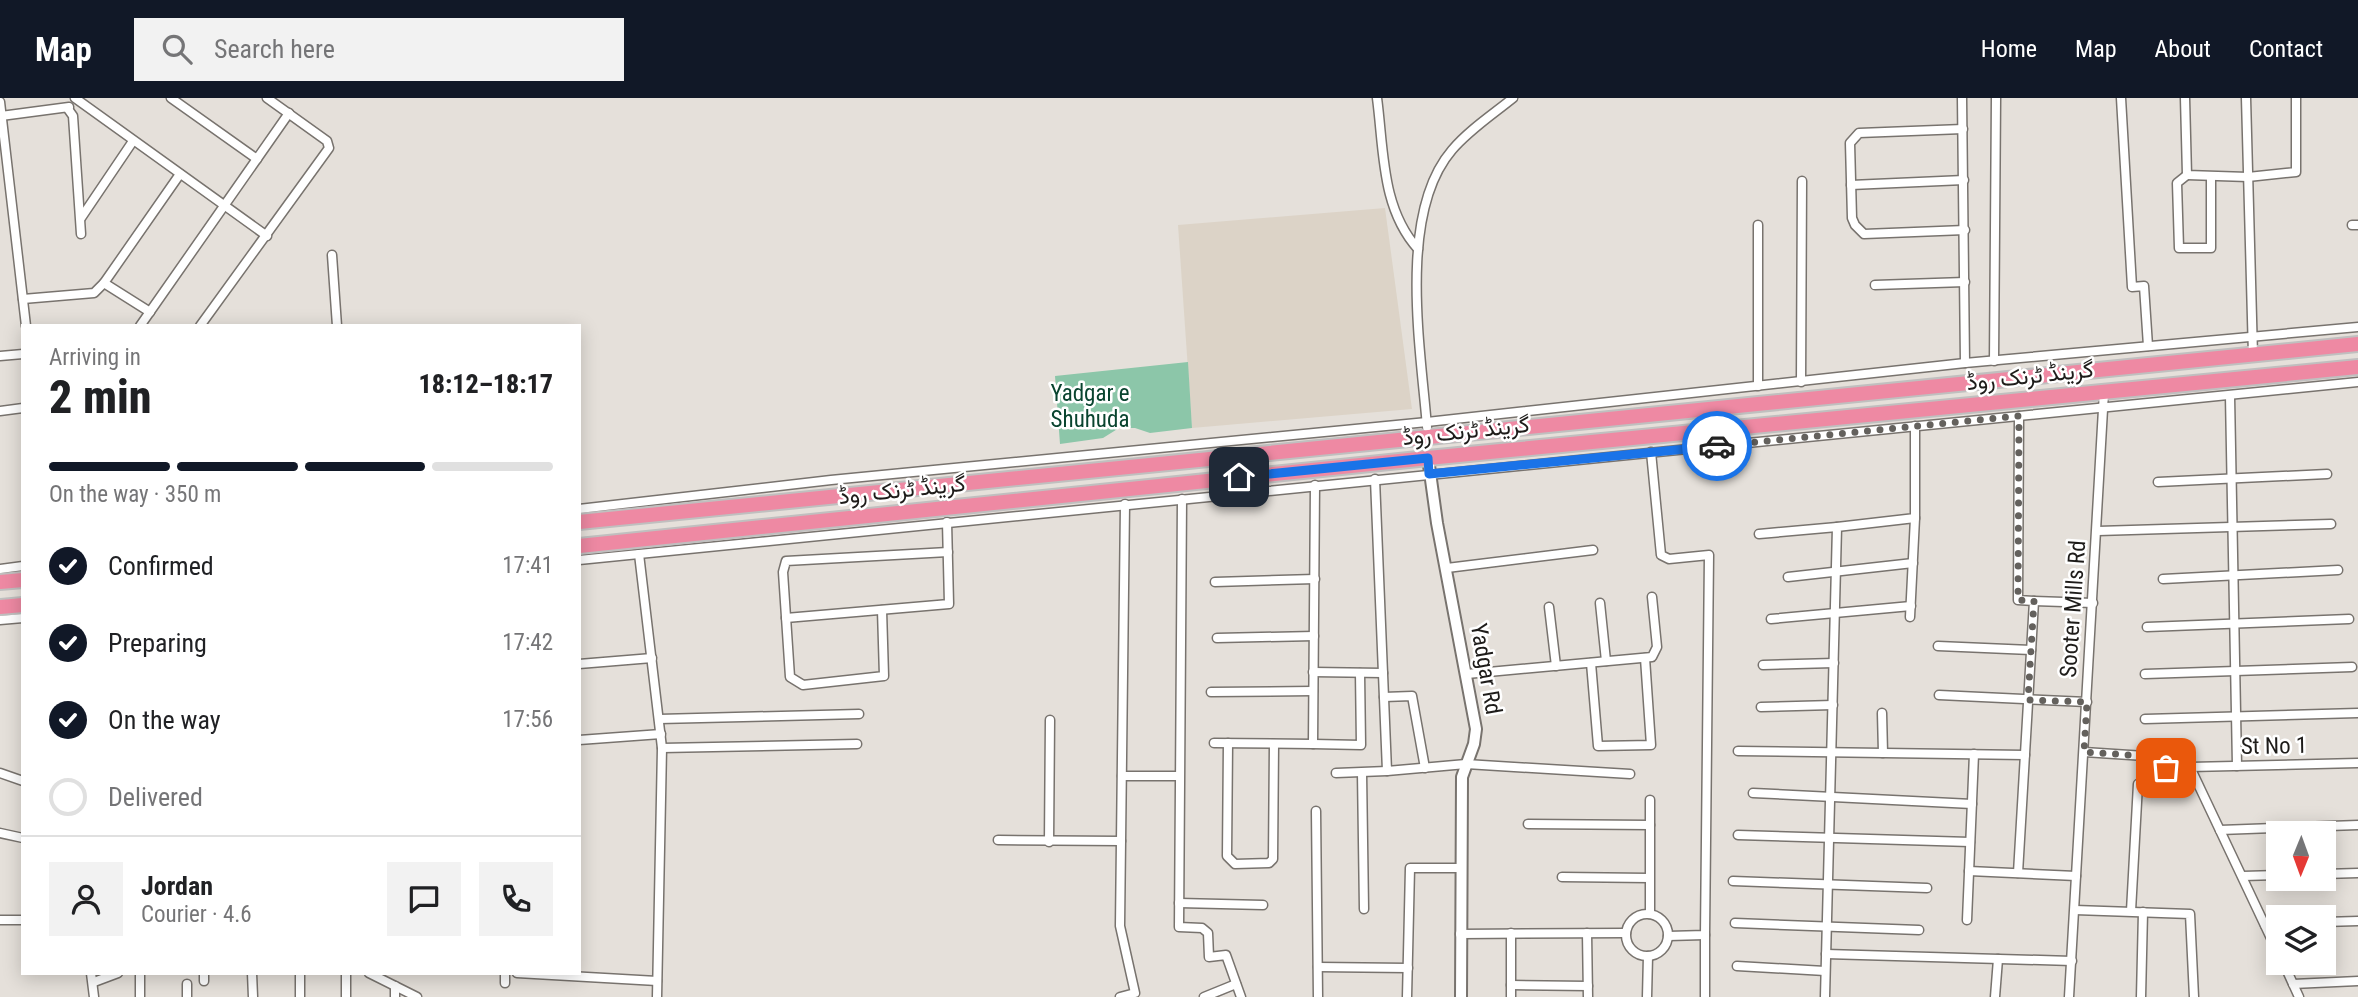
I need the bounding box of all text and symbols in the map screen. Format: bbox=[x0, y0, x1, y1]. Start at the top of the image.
search box bbox=[134, 18, 624, 81]
text: Map bbox=[35, 30, 92, 69]
icon: search bbox=[158, 30, 196, 68]
text: Search here bbox=[214, 34, 335, 64]
text: Home bbox=[1981, 35, 2037, 63]
text: Map bbox=[2075, 35, 2117, 63]
text: About bbox=[2155, 35, 2211, 63]
text: Contact bbox=[2249, 35, 2323, 63]
text: Arriving in bbox=[49, 344, 141, 371]
street label: گرینڈ ٹرنک روڈ bbox=[1965, 356, 2095, 397]
text: 18:12–18:17 bbox=[419, 369, 553, 399]
text: 2 min bbox=[49, 370, 152, 424]
park label: Yadgar e Shuhuda bbox=[1050, 380, 1130, 433]
street label: گرینڈ ٹرنک روڈ bbox=[1401, 411, 1531, 452]
courier bbox=[1682, 411, 1752, 481]
icon: car bbox=[1698, 427, 1736, 465]
pin bbox=[1209, 447, 1269, 507]
icon: home bbox=[1220, 458, 1258, 496]
street label: گرینڈ ٹرنک روڈ bbox=[837, 470, 967, 511]
text: On the way · 350 m bbox=[49, 481, 221, 508]
street label: Sooter Mills Rd bbox=[2055, 539, 2091, 679]
icon: check bbox=[49, 547, 87, 585]
text: Confirmed bbox=[108, 551, 214, 581]
text: 17:41 bbox=[502, 552, 553, 579]
street label: Yadgar Rd bbox=[1465, 621, 1507, 717]
icon: check bbox=[49, 624, 87, 662]
text: Preparing bbox=[108, 628, 207, 658]
text: 17:42 bbox=[502, 629, 553, 656]
icon: check bbox=[49, 701, 87, 739]
text: On the way bbox=[108, 705, 221, 735]
text: 17:56 bbox=[502, 706, 553, 733]
street label: St No 1 bbox=[2241, 732, 2307, 760]
pin bbox=[2136, 738, 2196, 798]
icon: bag bbox=[2147, 749, 2185, 787]
text: Delivered bbox=[108, 782, 203, 812]
north arrow bbox=[2266, 821, 2336, 891]
map controls bbox=[2266, 821, 2336, 975]
button: person bbox=[49, 862, 123, 936]
button: chat bbox=[387, 862, 461, 936]
button: phone bbox=[479, 862, 553, 936]
text: Jordan bbox=[141, 871, 213, 901]
text: Courier · 4.6 bbox=[141, 901, 252, 928]
button: layers bbox=[2266, 905, 2336, 975]

